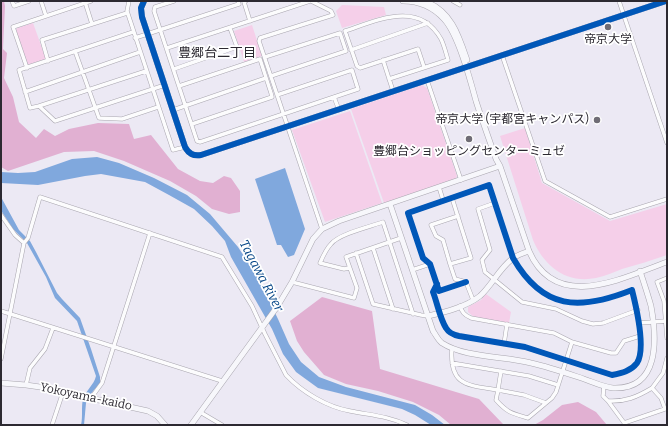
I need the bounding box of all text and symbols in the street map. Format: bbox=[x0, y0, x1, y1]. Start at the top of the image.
marker: 帝京大学 bbox=[603, 22, 613, 32]
place label: 帝京大学 bbox=[584, 33, 632, 47]
district label: 豊郷台二丁目 bbox=[178, 45, 256, 61]
place label: 帝京大学 (宇都宮キャンパス) bbox=[435, 113, 589, 127]
marker: 帝京大学 (宇都宮キャンパス) bbox=[592, 115, 602, 125]
marker: 豊郷台ショッピングセンターミュゼ bbox=[464, 134, 474, 144]
place label: 豊郷台ショッピングセンターミュゼ bbox=[373, 145, 565, 159]
water label: Tagawa River bbox=[236, 238, 286, 314]
street label: Yokoyama-kaido bbox=[39, 380, 133, 414]

